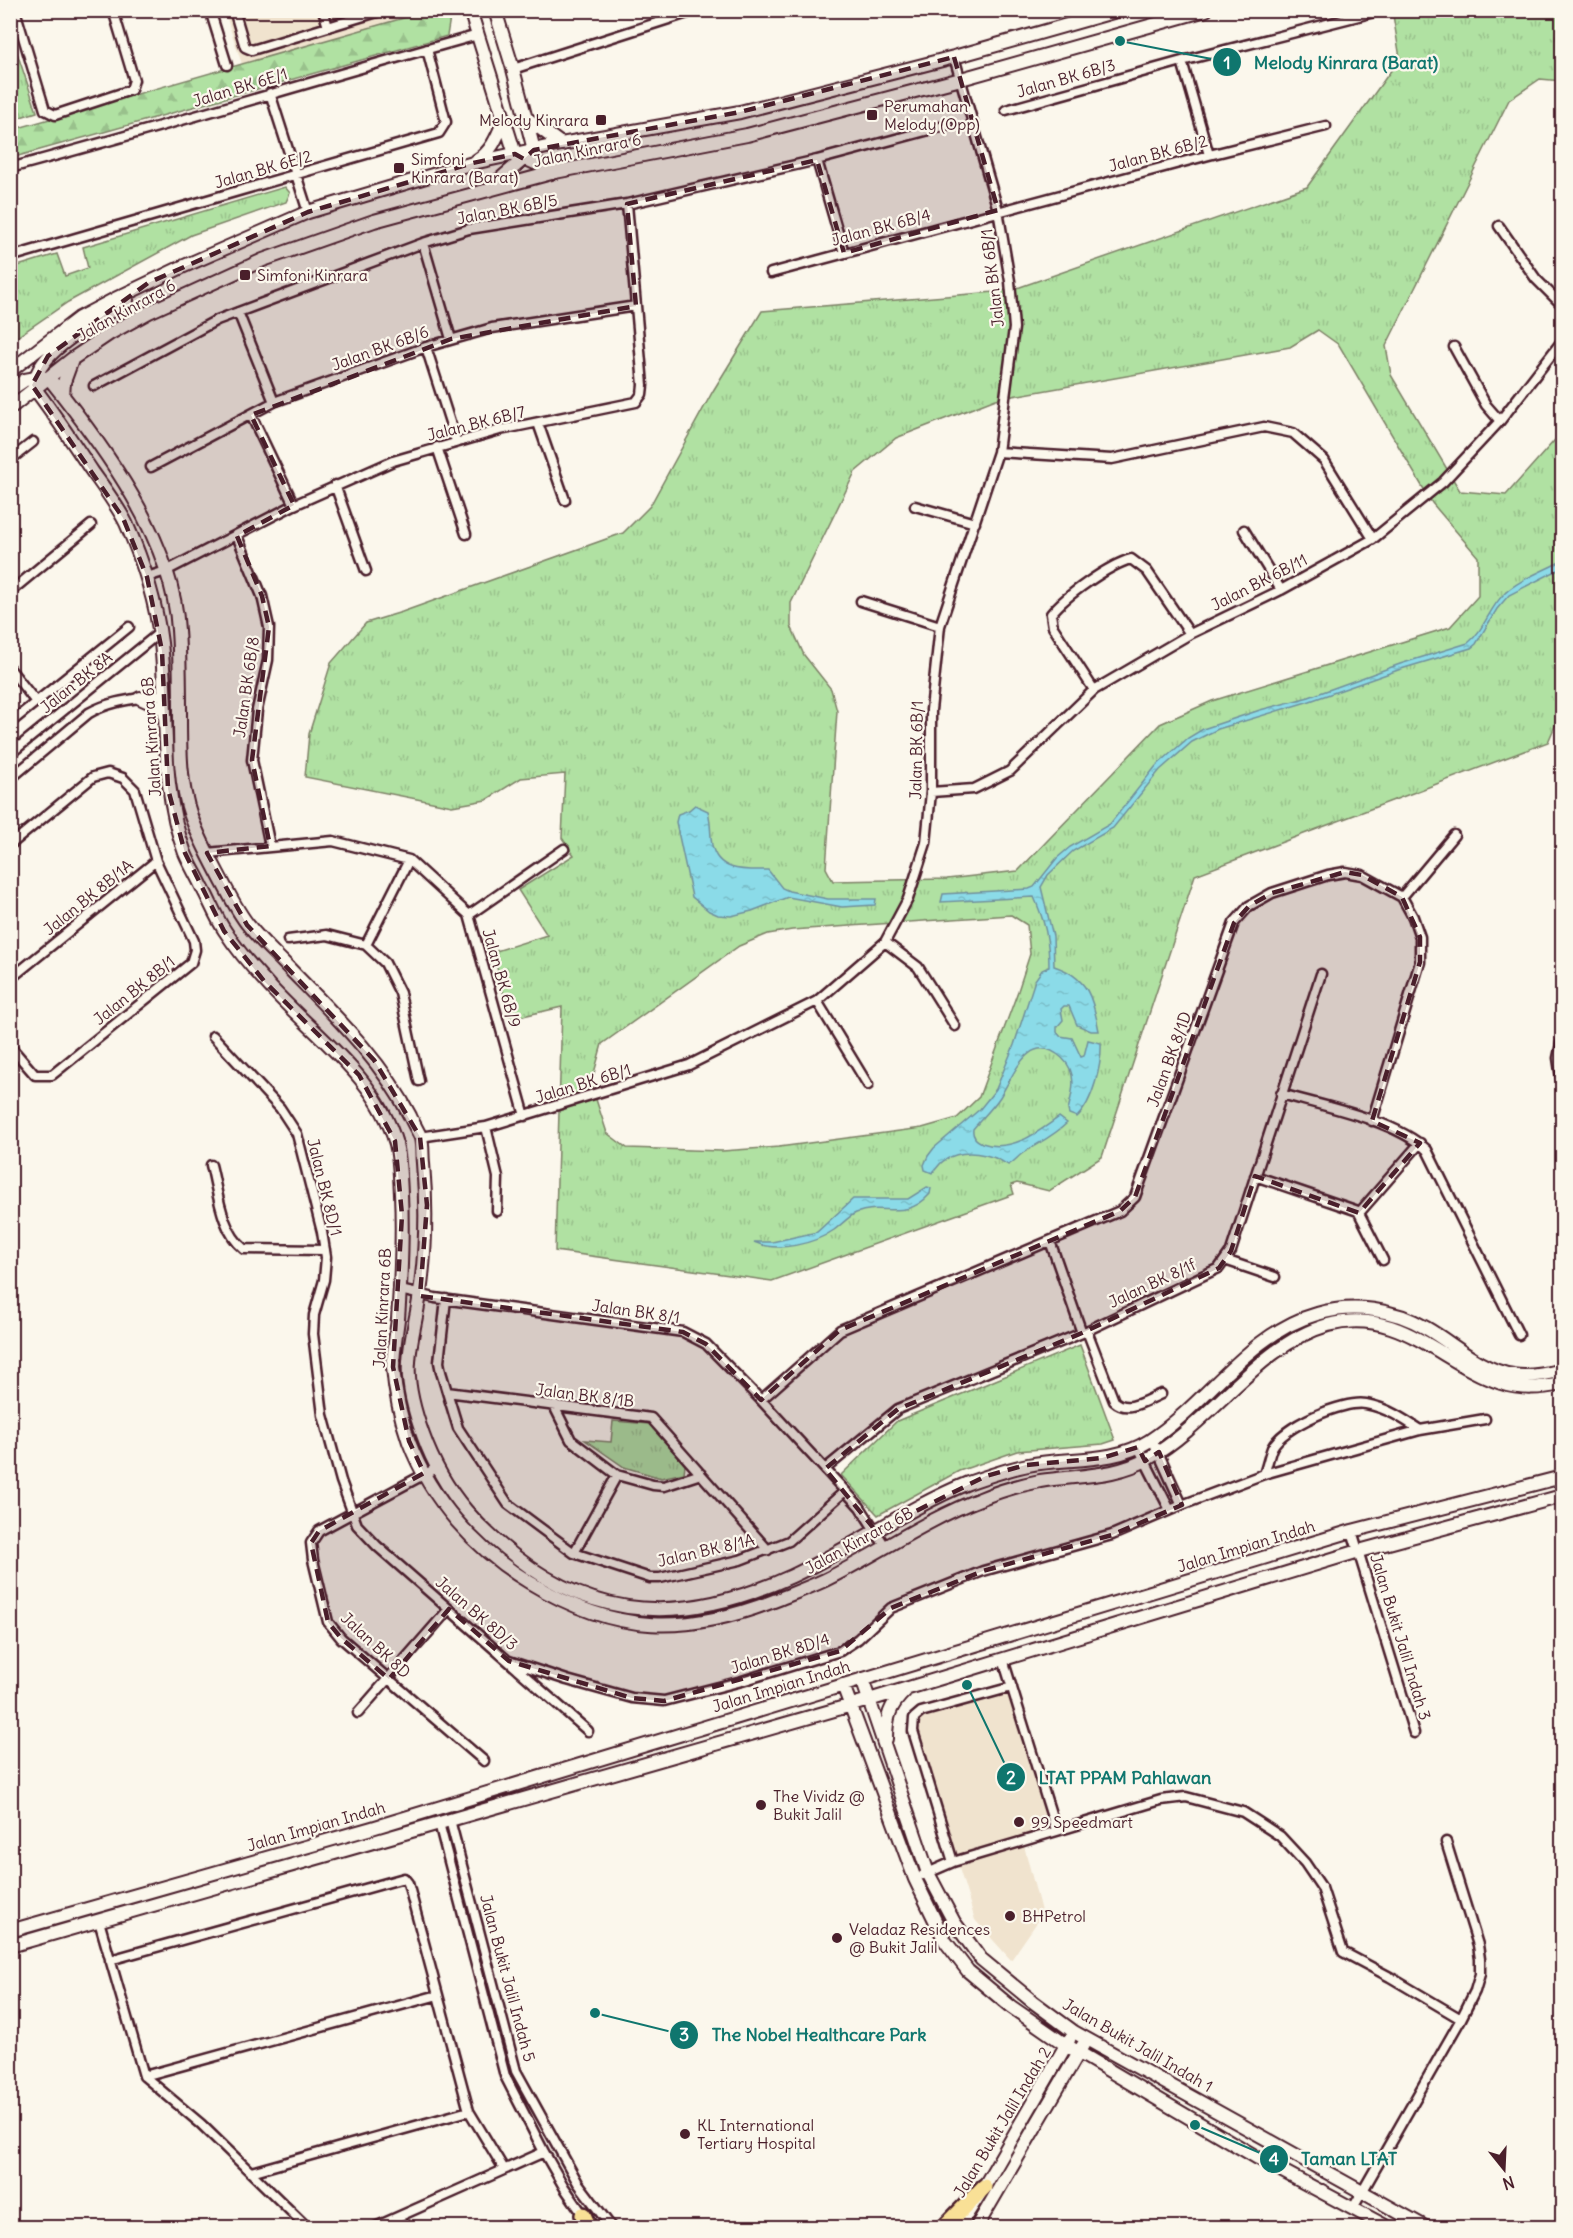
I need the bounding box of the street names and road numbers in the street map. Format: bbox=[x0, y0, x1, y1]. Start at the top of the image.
street label: Jalan BK 6B/3 bbox=[1014, 54, 1118, 102]
street label: Jalan BK 6E/1 bbox=[190, 63, 290, 111]
street label: Jalan Kinrara 6 bbox=[531, 129, 643, 171]
street label: Jalan BK 6B/2 bbox=[1106, 130, 1210, 176]
street label: Jalan BK 6E/2 bbox=[212, 145, 314, 192]
street label: Jalan BK 6B/5 bbox=[455, 189, 559, 229]
street label: Jalan BK 6B/4 bbox=[829, 204, 933, 250]
street label: Jalan BK 6B/1 bbox=[976, 228, 1008, 328]
street label: Jalan Kinrara 6 bbox=[73, 275, 179, 345]
street label: Jalan BK 6B/6 bbox=[329, 321, 431, 375]
street label: Jalan BK 6B/7 bbox=[425, 401, 527, 445]
street label: Jalan BK 6B/11 bbox=[1207, 549, 1311, 615]
street label: Jalan BK 6B/8 bbox=[229, 635, 263, 739]
street label: Jalan BK 8A bbox=[36, 647, 116, 717]
street label: Jalan Kinrara 6B bbox=[137, 676, 165, 798]
street label: Jalan BK 6B/1 bbox=[905, 700, 927, 800]
street label: Jalan BK 8B/1A bbox=[39, 855, 137, 939]
street label: Jalan BK 6B/9 bbox=[478, 926, 526, 1030]
street label: Jalan BK 8B/1 bbox=[89, 951, 179, 1029]
street label: Jalan BK 8/1D bbox=[1143, 1009, 1195, 1109]
street label: Jalan BK 6B/1 bbox=[533, 1059, 633, 1107]
street label: Jalan BK 8D/1 bbox=[303, 1136, 347, 1238]
street label: Jalan Kinrara 6B bbox=[369, 1247, 395, 1369]
street label: Jalan BK 8/1f bbox=[1105, 1254, 1199, 1312]
street label: Jalan BK 8/1 bbox=[591, 1295, 681, 1327]
street label: Jalan BK 8/1B bbox=[535, 1379, 635, 1411]
street label: Jalan Kinrara 6B bbox=[802, 1502, 916, 1578]
street label: Jalan Impian Indah bbox=[1175, 1516, 1317, 1576]
street label: Jalan BK 8/1A bbox=[656, 1529, 756, 1571]
street label: Jalan Bukit Jalil Indah 3 bbox=[1366, 1552, 1436, 1722]
street label: Jalan BK 8D/3 bbox=[432, 1572, 522, 1654]
street label: Jalan BK 8D bbox=[337, 1608, 415, 1682]
street label: Jalan BK 8D/4 bbox=[728, 1628, 832, 1678]
street label: Jalan Impian Indah bbox=[710, 1656, 852, 1716]
street label: Jalan Impian Indah bbox=[245, 1797, 387, 1855]
street label: Jalan Bukit Jalil Indah 5 bbox=[476, 1892, 540, 2064]
street label: Jalan Bukit Jalil Indah 1 bbox=[1060, 1994, 1216, 2096]
street label: Jalan Bukit Jalil Indah 2 bbox=[949, 2043, 1055, 2201]

